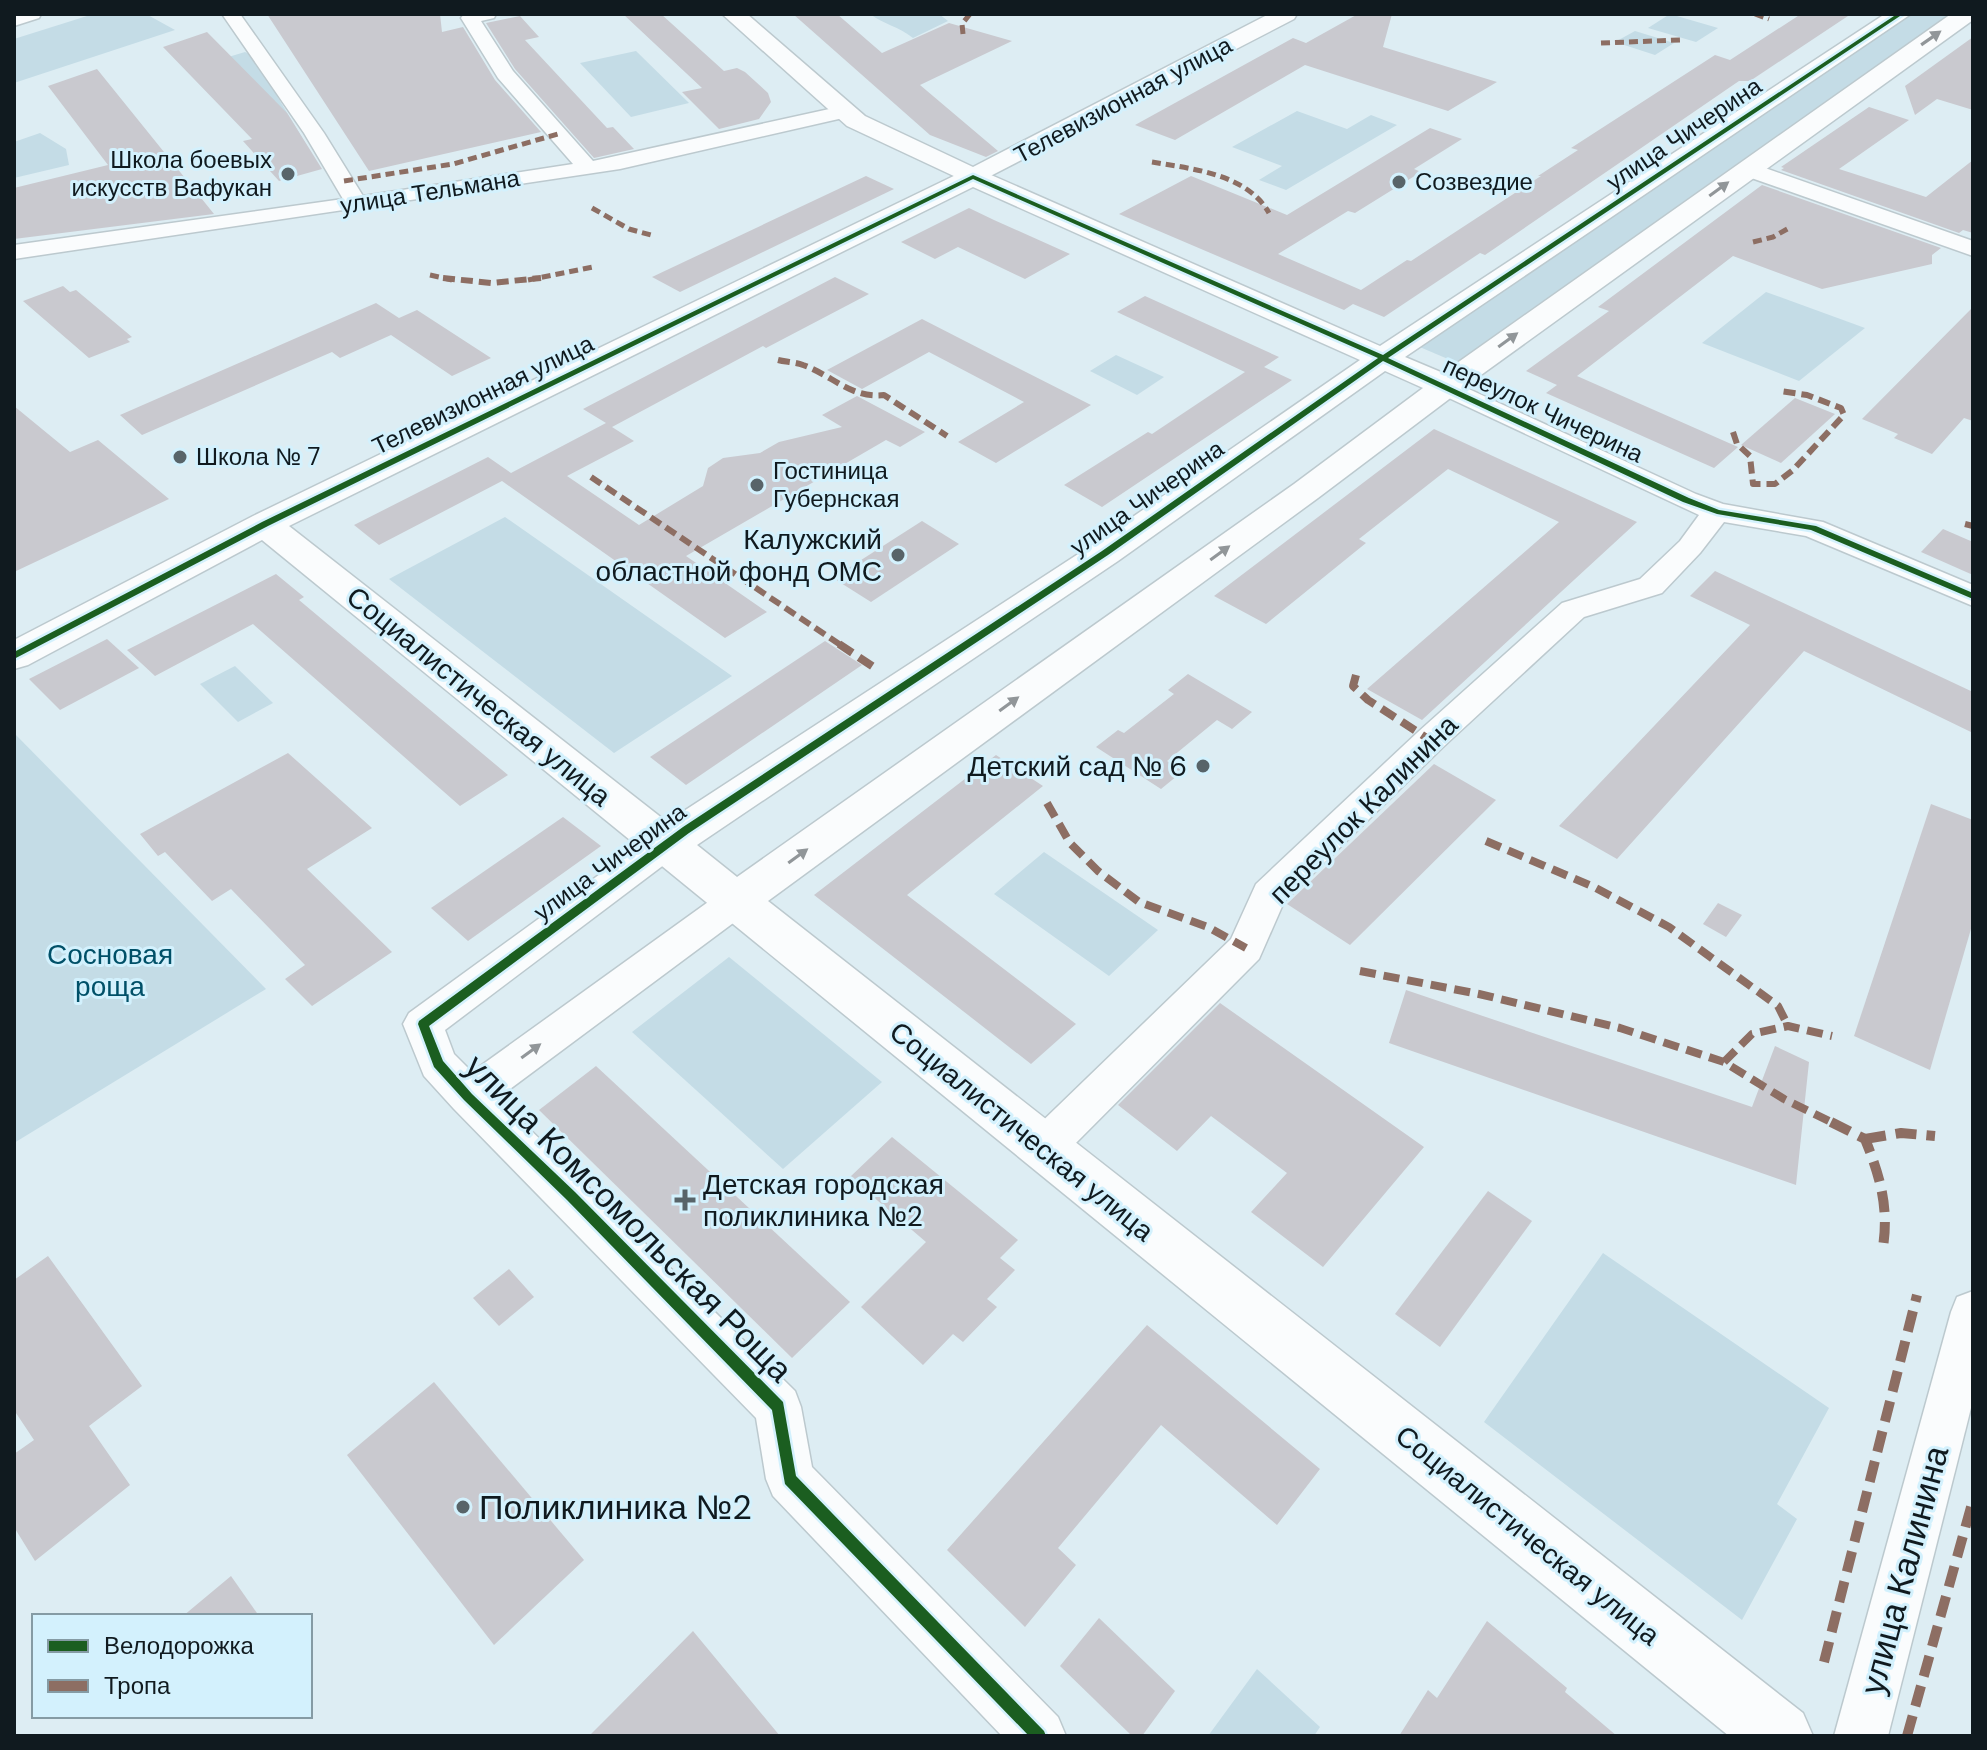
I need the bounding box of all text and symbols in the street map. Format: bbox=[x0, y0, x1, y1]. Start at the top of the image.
street label: Телевизионная улица bbox=[1009, 29, 1238, 170]
one-way arrow bbox=[1920, 31, 1941, 46]
street label: улица Чичерина bbox=[1600, 70, 1768, 197]
place label: Школа боевых искусств Вафукан bbox=[72, 144, 272, 203]
street label: улица Тельмана bbox=[338, 162, 522, 221]
marker: Школа боевых искусств Вафукан bbox=[279, 165, 297, 183]
place label: Созвездие bbox=[1415, 166, 1533, 197]
marker: Созвездие bbox=[1390, 173, 1408, 191]
one-way arrow bbox=[1709, 182, 1730, 197]
street label: Телевизионная улица bbox=[367, 327, 599, 462]
one-way arrow bbox=[1498, 333, 1518, 349]
street label: переулок Чичерина bbox=[1438, 350, 1649, 470]
street label: улица Чичерина bbox=[1064, 433, 1230, 562]
place label: Школа № 7 bbox=[196, 441, 320, 472]
marker: Школа № 7 bbox=[171, 448, 189, 466]
place label: Гостиница Губернская bbox=[773, 455, 899, 514]
marker: Гостиница Губернская bbox=[748, 476, 766, 494]
place label: Калужский областной фонд ОМС bbox=[596, 521, 882, 590]
one-way arrow bbox=[1210, 545, 1231, 561]
marker: Калужский областной фонд ОМС bbox=[889, 546, 907, 564]
street label: Социалистическая улица bbox=[339, 578, 619, 815]
one-way arrow bbox=[999, 697, 1020, 712]
street label: переулок Калинина bbox=[1261, 707, 1466, 912]
place label: Детский сад № 6 bbox=[967, 748, 1187, 785]
marker: Детский сад № 6 bbox=[1194, 757, 1212, 775]
street label: улица Чичерина bbox=[527, 795, 693, 927]
one-way arrow bbox=[788, 849, 809, 864]
park label: Сосновая роща bbox=[47, 936, 173, 1005]
street label: Социалистическая улица bbox=[882, 1013, 1162, 1250]
one-way arrow bbox=[521, 1044, 542, 1060]
street label: улица Комсомольская Роща bbox=[455, 1045, 802, 1392]
place label: Детская городская поликлиника №2 bbox=[703, 1166, 944, 1235]
marker: Детская городская поликлиника №2 bbox=[674, 1189, 696, 1211]
street label: Социалистическая улица bbox=[1388, 1417, 1668, 1654]
street label: улица Калинина bbox=[1850, 1441, 1959, 1699]
place label: Поликлиника №2 bbox=[479, 1485, 752, 1530]
marker: Поликлиника №2 bbox=[454, 1498, 472, 1516]
legend bbox=[32, 1614, 312, 1718]
text: Велодорожка bbox=[104, 1630, 255, 1661]
text: Тропа bbox=[104, 1670, 171, 1701]

